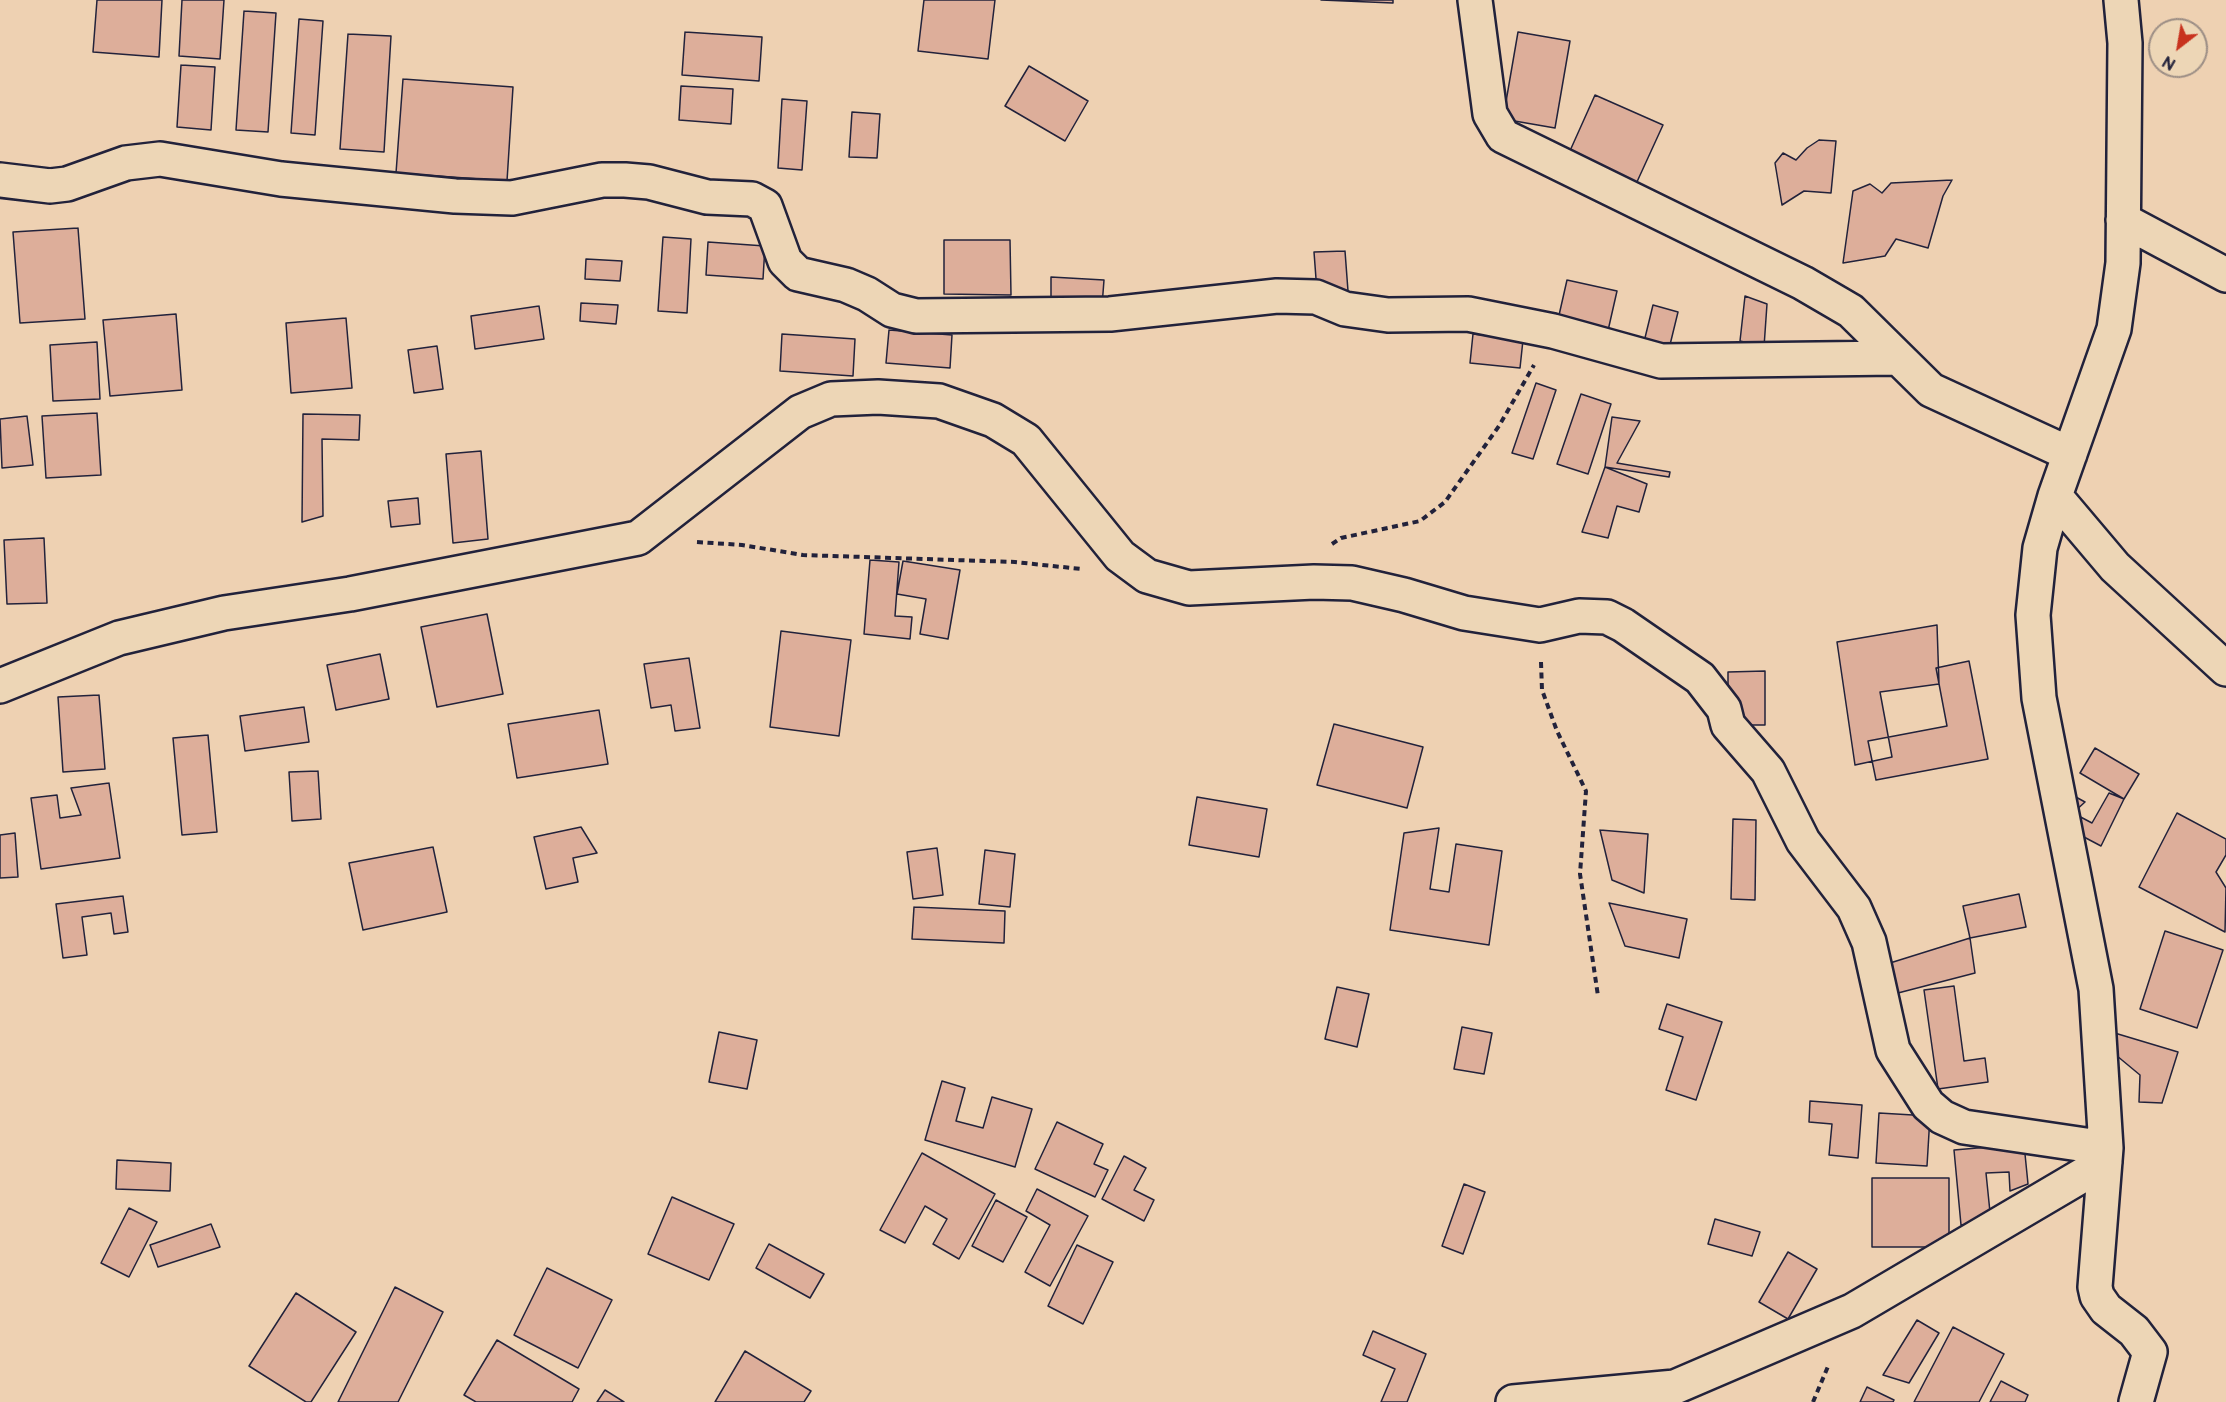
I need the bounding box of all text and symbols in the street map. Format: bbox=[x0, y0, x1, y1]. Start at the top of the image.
north arrow bbox=[2148, 18, 2208, 78]
text: N bbox=[2159, 51, 2180, 73]

